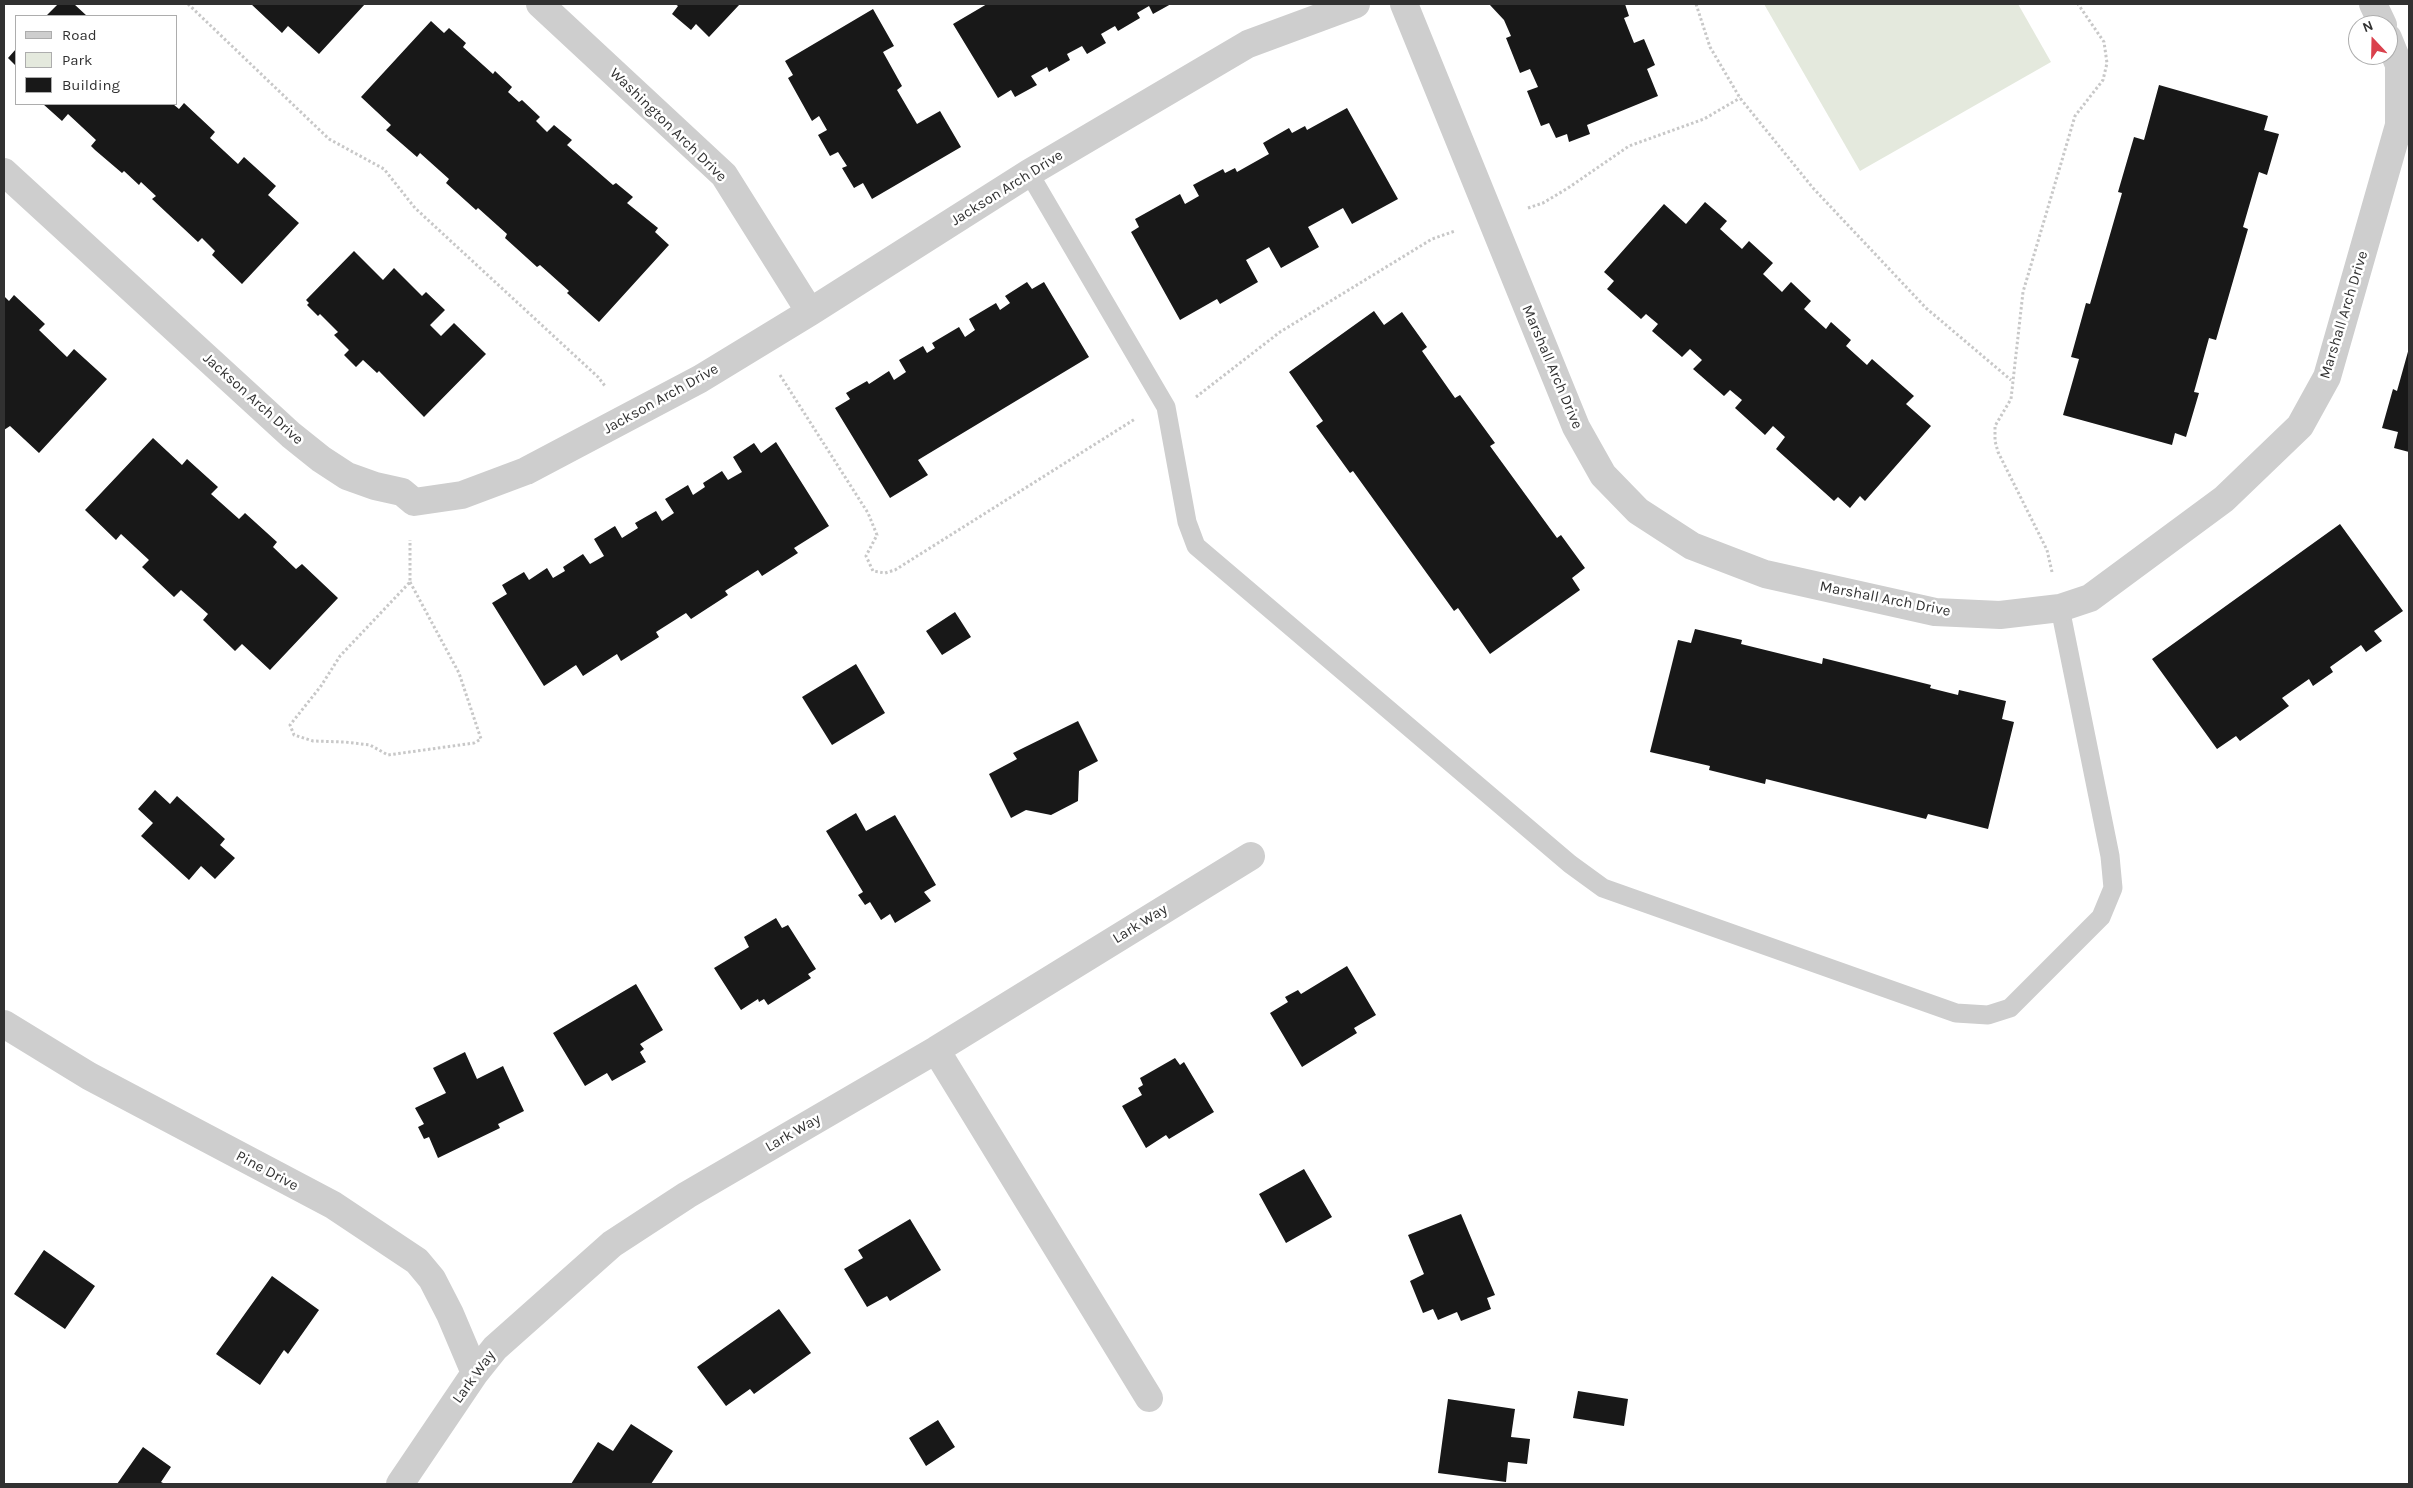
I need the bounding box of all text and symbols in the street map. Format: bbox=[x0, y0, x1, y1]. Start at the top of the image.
legend bbox=[15, 15, 178, 105]
north arrow bbox=[2348, 15, 2398, 65]
text: N bbox=[2360, 17, 2376, 36]
text: Road bbox=[62, 26, 97, 44]
text: Park bbox=[62, 51, 92, 69]
street label: Washington Arch Drive bbox=[606, 64, 730, 186]
text: Building bbox=[62, 76, 120, 94]
street label: Jackson Arch Drive bbox=[948, 146, 1066, 230]
street label: Marshall Arch Drive bbox=[2316, 249, 2372, 381]
street label: Marshall Arch Drive bbox=[1518, 302, 1586, 432]
street label: Jackson Arch Drive bbox=[199, 349, 307, 449]
street label: Jackson Arch Drive bbox=[600, 360, 722, 438]
street label: Marshall Arch Drive bbox=[1818, 577, 1952, 621]
street label: Lark Way bbox=[1109, 900, 1171, 948]
street label: Lark Way bbox=[762, 1110, 824, 1156]
street label: Pine Drive bbox=[233, 1147, 301, 1195]
street label: Lark Way bbox=[449, 1347, 499, 1407]

